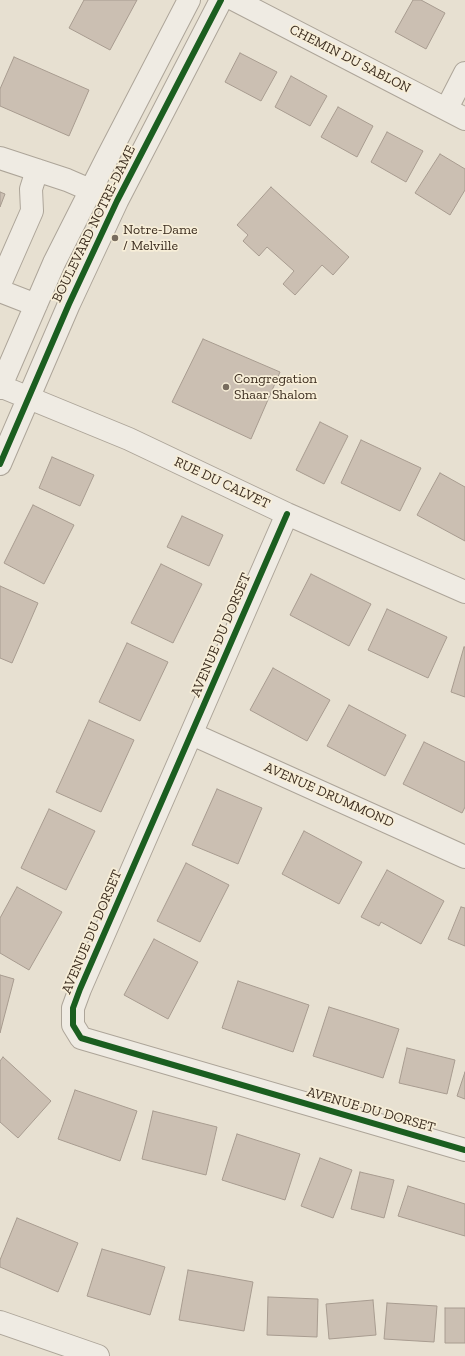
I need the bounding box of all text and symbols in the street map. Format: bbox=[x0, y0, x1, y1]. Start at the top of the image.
street label: CHEMIN DU SABLON bbox=[287, 21, 413, 97]
street label: BOULEVARD NOTRE-DAME bbox=[49, 143, 139, 305]
place label: Notre-Dame / Melville bbox=[123, 222, 198, 254]
marker: Notre-Dame / Melville bbox=[110, 233, 120, 243]
place label: Congregation Shaar Shalom bbox=[234, 371, 317, 404]
marker: Congregation Shaar Shalom bbox=[221, 382, 231, 392]
street label: RUE DU CALVET bbox=[171, 453, 273, 513]
street label: AVENUE DU DORSET bbox=[187, 570, 255, 700]
street label: AVENUE DRUMMOND bbox=[262, 759, 396, 831]
street label: AVENUE DU DORSET bbox=[58, 867, 126, 997]
street label: AVENUE DU DORSET bbox=[305, 1084, 437, 1136]

